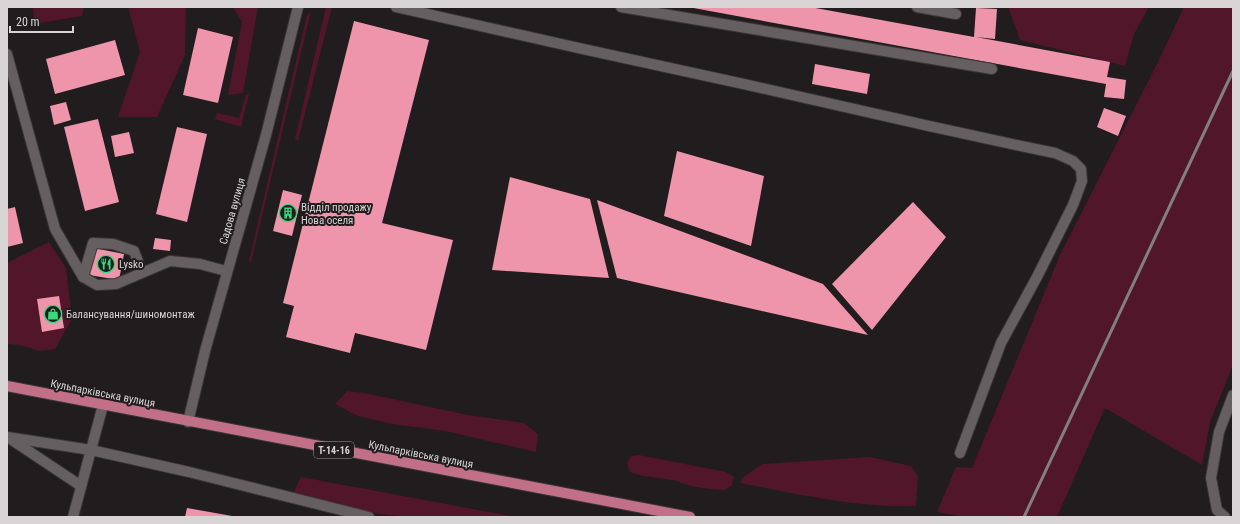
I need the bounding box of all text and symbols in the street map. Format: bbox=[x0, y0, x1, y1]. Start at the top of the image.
scale bar bbox=[10, 8, 73, 34]
text: 20 m bbox=[16, 15, 40, 29]
street label: Садова вулиця bbox=[217, 176, 248, 246]
place label: Відділ продажу Нова оселя bbox=[301, 201, 372, 227]
building icon: Відділ продажу Нова оселя bbox=[278, 203, 298, 223]
restaurant icon: Lysko bbox=[96, 254, 116, 274]
place label: Lysko bbox=[119, 258, 144, 271]
shop icon: Балансування/шиномонтаж bbox=[43, 304, 63, 324]
place label: Балансування/шиномонтаж bbox=[66, 308, 195, 321]
street label: Кульпарківська вулиця bbox=[49, 377, 156, 410]
street label: Кульпарківська вулиця bbox=[367, 438, 474, 471]
road number: Т-14-16 bbox=[314, 442, 354, 458]

